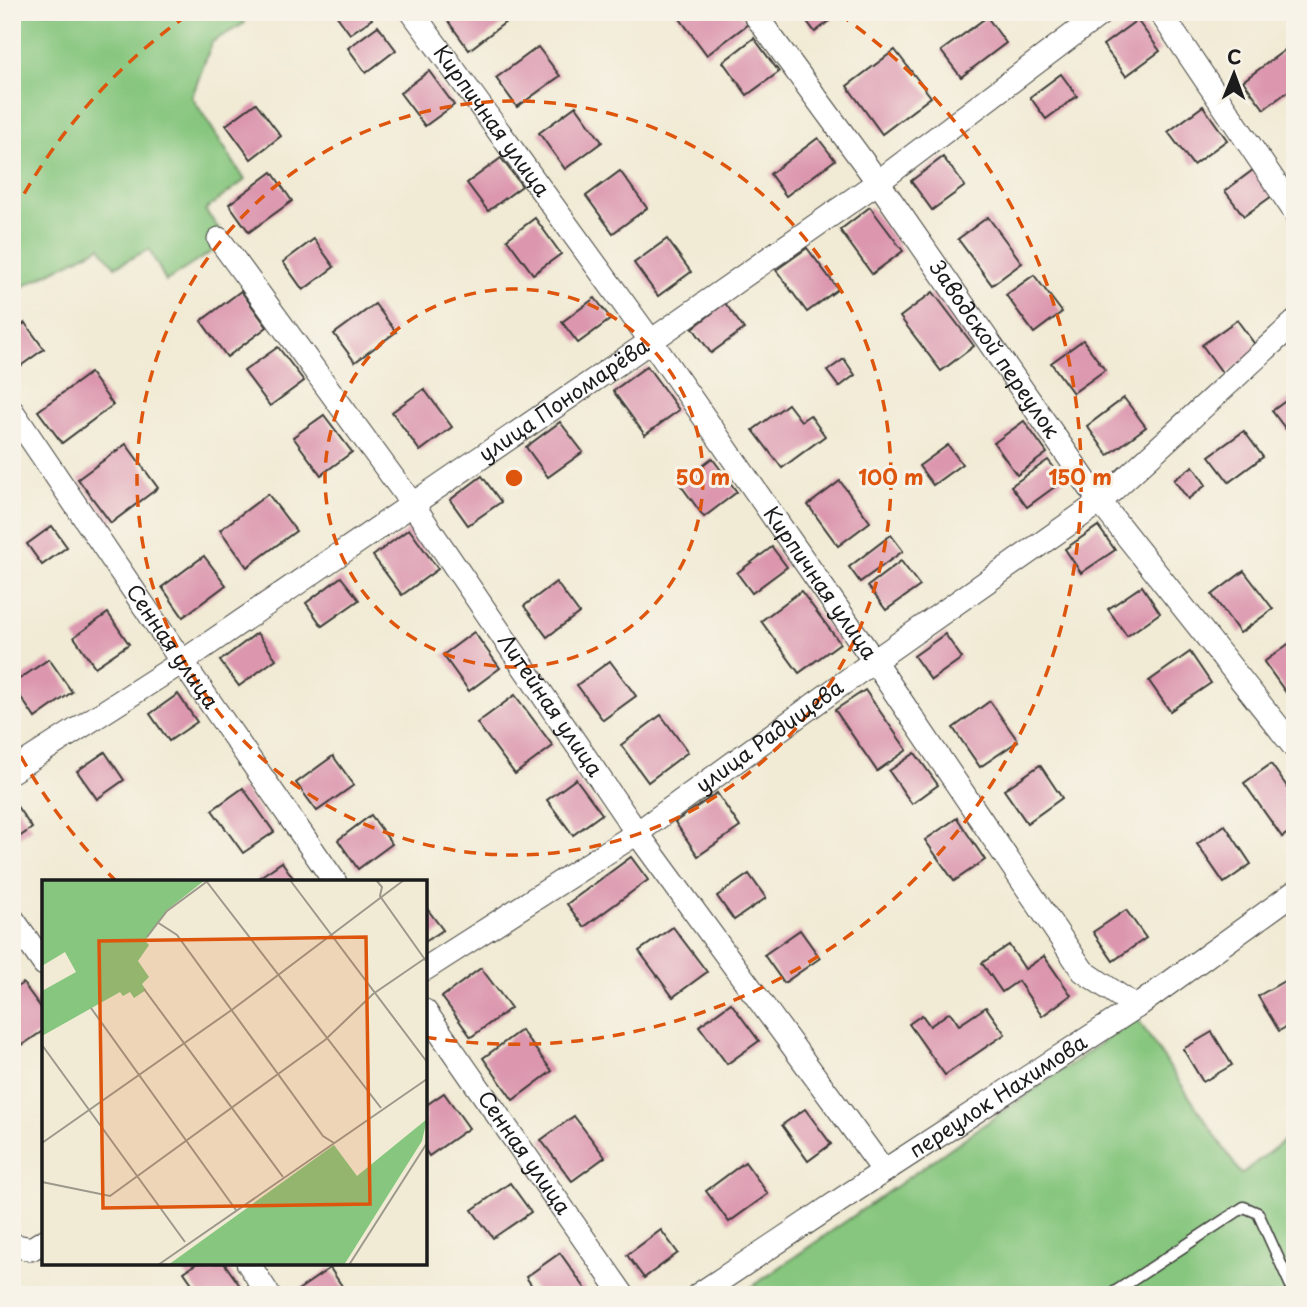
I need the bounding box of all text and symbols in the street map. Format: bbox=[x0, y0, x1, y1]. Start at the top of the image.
street label: Кирпичная улица bbox=[427, 38, 559, 203]
north arrow bbox=[1198, 38, 1268, 108]
text: С bbox=[1227, 42, 1242, 70]
street label: Заводской переулок bbox=[923, 253, 1069, 444]
street label: улица Пономарёва bbox=[471, 329, 655, 469]
text: 50 m bbox=[676, 460, 730, 492]
text: 100 m bbox=[858, 460, 924, 492]
text: 150 m bbox=[1048, 460, 1112, 492]
centre of rings bbox=[502, 466, 526, 490]
street label: Кирпичная улица bbox=[757, 499, 887, 666]
street label: Сенная улица bbox=[120, 577, 228, 715]
street label: Литейная улица bbox=[491, 626, 612, 783]
street label: улица Радищева bbox=[688, 670, 849, 800]
inset map bbox=[42, 880, 427, 1265]
street label: переулок Нахимова bbox=[902, 1025, 1093, 1165]
street label: Сенная улица bbox=[471, 1083, 581, 1221]

